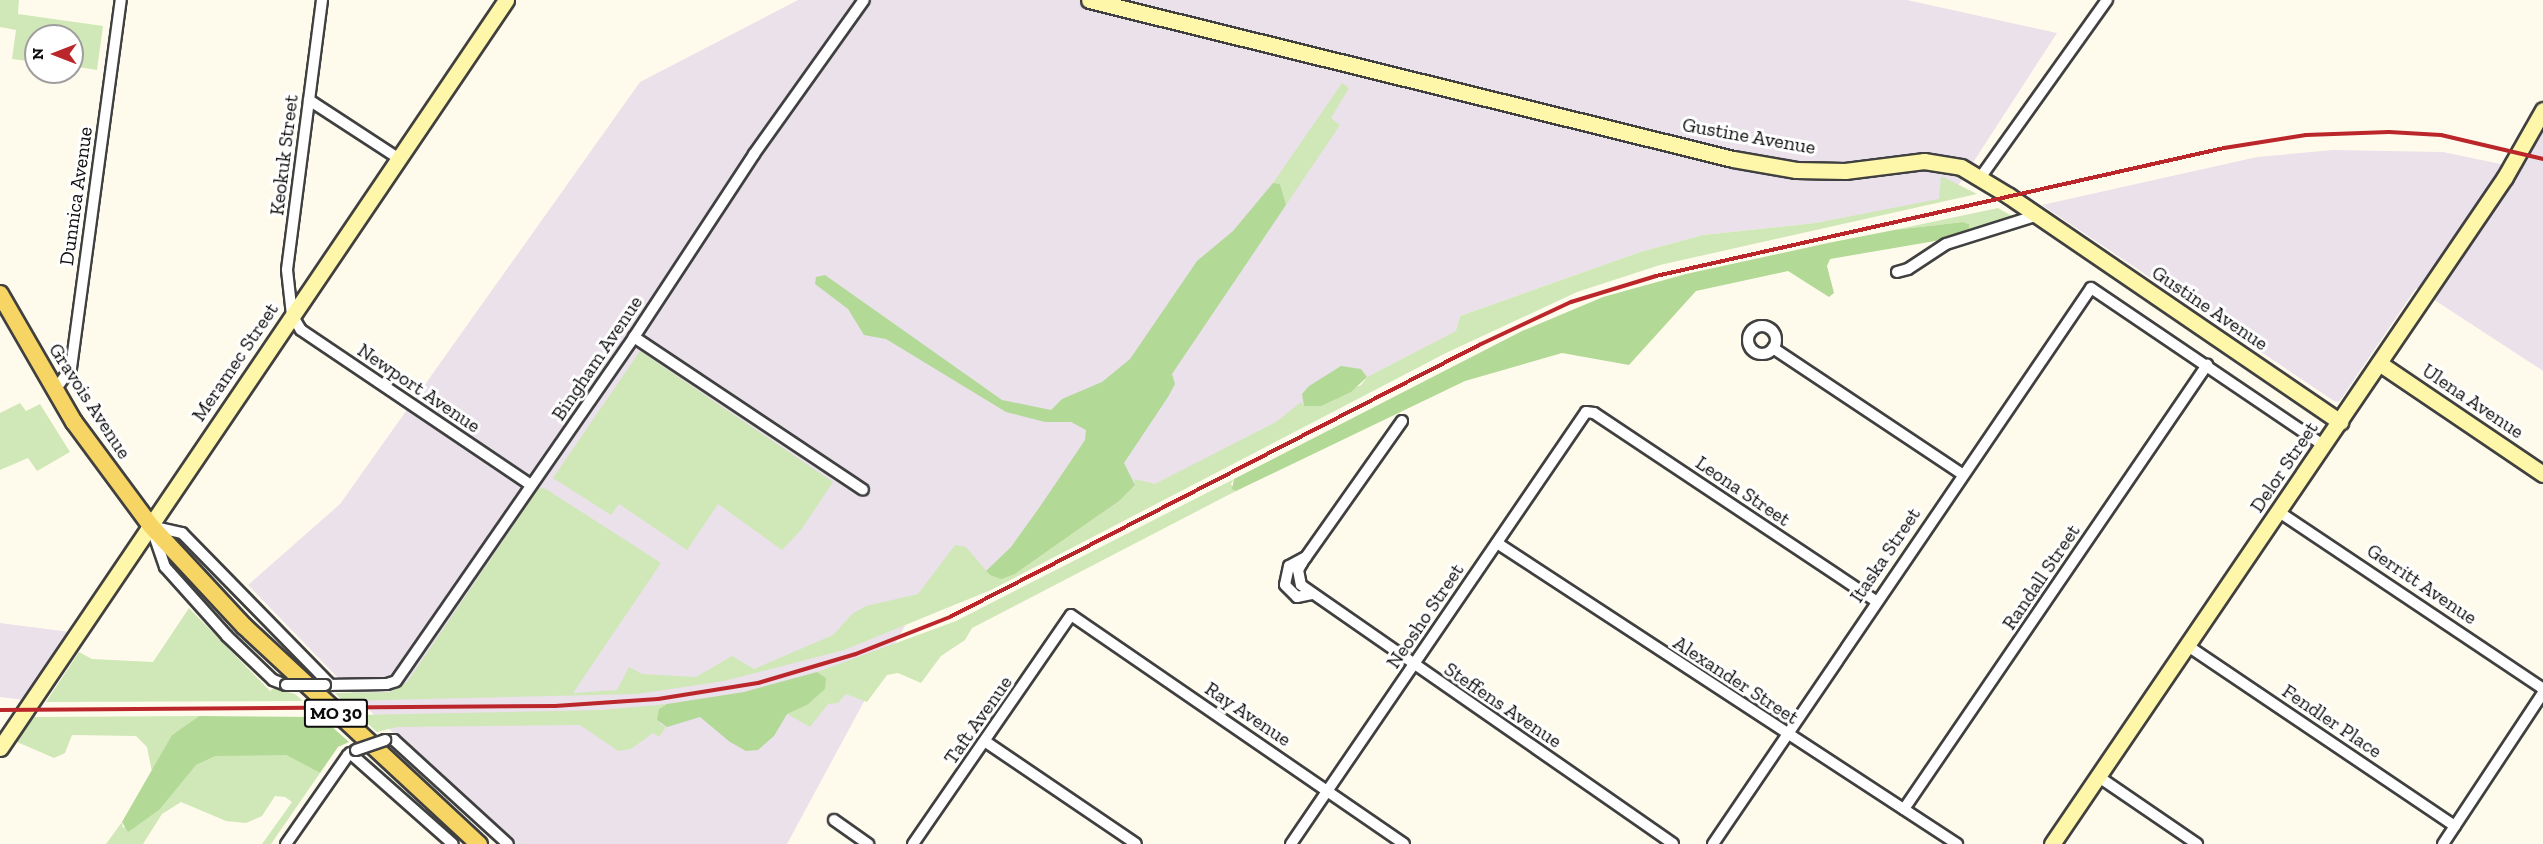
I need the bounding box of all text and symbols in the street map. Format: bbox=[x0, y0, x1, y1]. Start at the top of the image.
north arrow bbox=[24, 24, 84, 84]
text: N bbox=[28, 48, 47, 60]
street label: Keokuk Street bbox=[265, 93, 303, 217]
street label: Gustine Avenue bbox=[1680, 112, 1818, 160]
street label: Dunnica Avenue bbox=[54, 125, 98, 267]
street label: Gustine Avenue bbox=[2147, 260, 2273, 356]
street label: Bingham Avenue bbox=[546, 291, 648, 425]
street label: Meramec Street bbox=[187, 298, 283, 426]
street label: Gravois Avenue bbox=[43, 338, 137, 464]
street label: Newport Avenue bbox=[353, 338, 485, 438]
street label: Ulena Avenue bbox=[2417, 358, 2529, 444]
street label: Delor Street bbox=[2245, 417, 2323, 517]
street label: Leona Street bbox=[1691, 451, 1795, 531]
street label: Itaska Street bbox=[1845, 503, 1925, 607]
street label: Randall Street bbox=[1997, 520, 2085, 634]
street label: Gerritt Avenue bbox=[2362, 538, 2482, 630]
street label: Neosho Street bbox=[1381, 559, 1469, 673]
street label: Alexander Street bbox=[1669, 630, 1803, 730]
street label: Steffens Avenue bbox=[1439, 657, 1567, 753]
street label: Taft Avenue bbox=[939, 671, 1017, 769]
street label: Ray Avenue bbox=[1200, 676, 1296, 752]
street label: Fendler Place bbox=[2277, 679, 2387, 763]
road number: MO 30 bbox=[303, 698, 369, 728]

